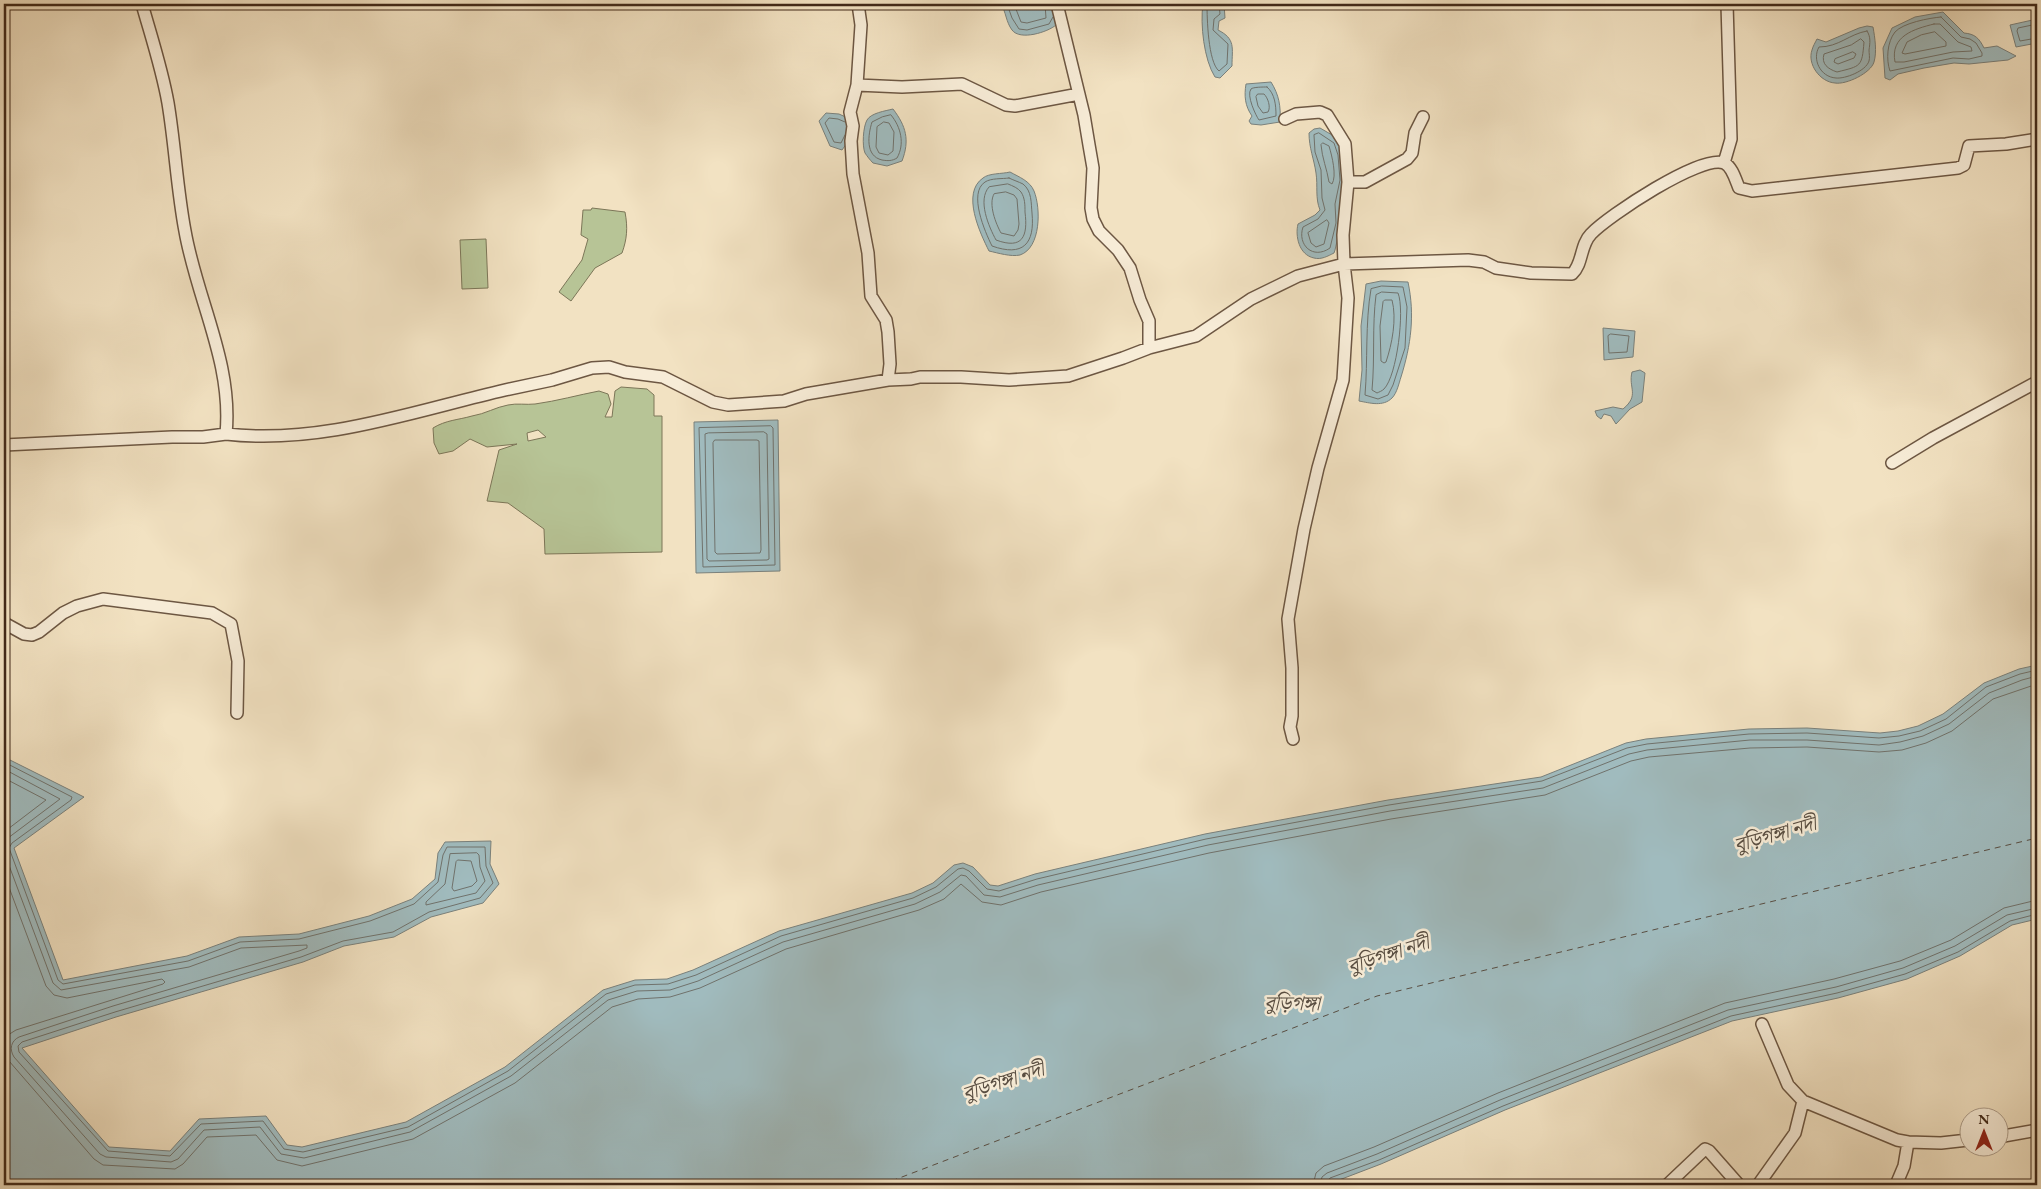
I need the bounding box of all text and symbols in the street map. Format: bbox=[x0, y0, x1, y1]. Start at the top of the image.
water label: বুড়িগঙ্গা নদী bbox=[1731, 809, 1821, 858]
water label: বুড়িগঙ্গা নদী bbox=[1344, 928, 1434, 979]
water label: বুড়িগঙ্গা bbox=[1264, 990, 1323, 1016]
water label: বুড়িগঙ্গা নদী bbox=[959, 1055, 1049, 1106]
north arrow bbox=[1958, 1106, 2008, 1156]
text: N bbox=[1978, 1110, 1990, 1128]

